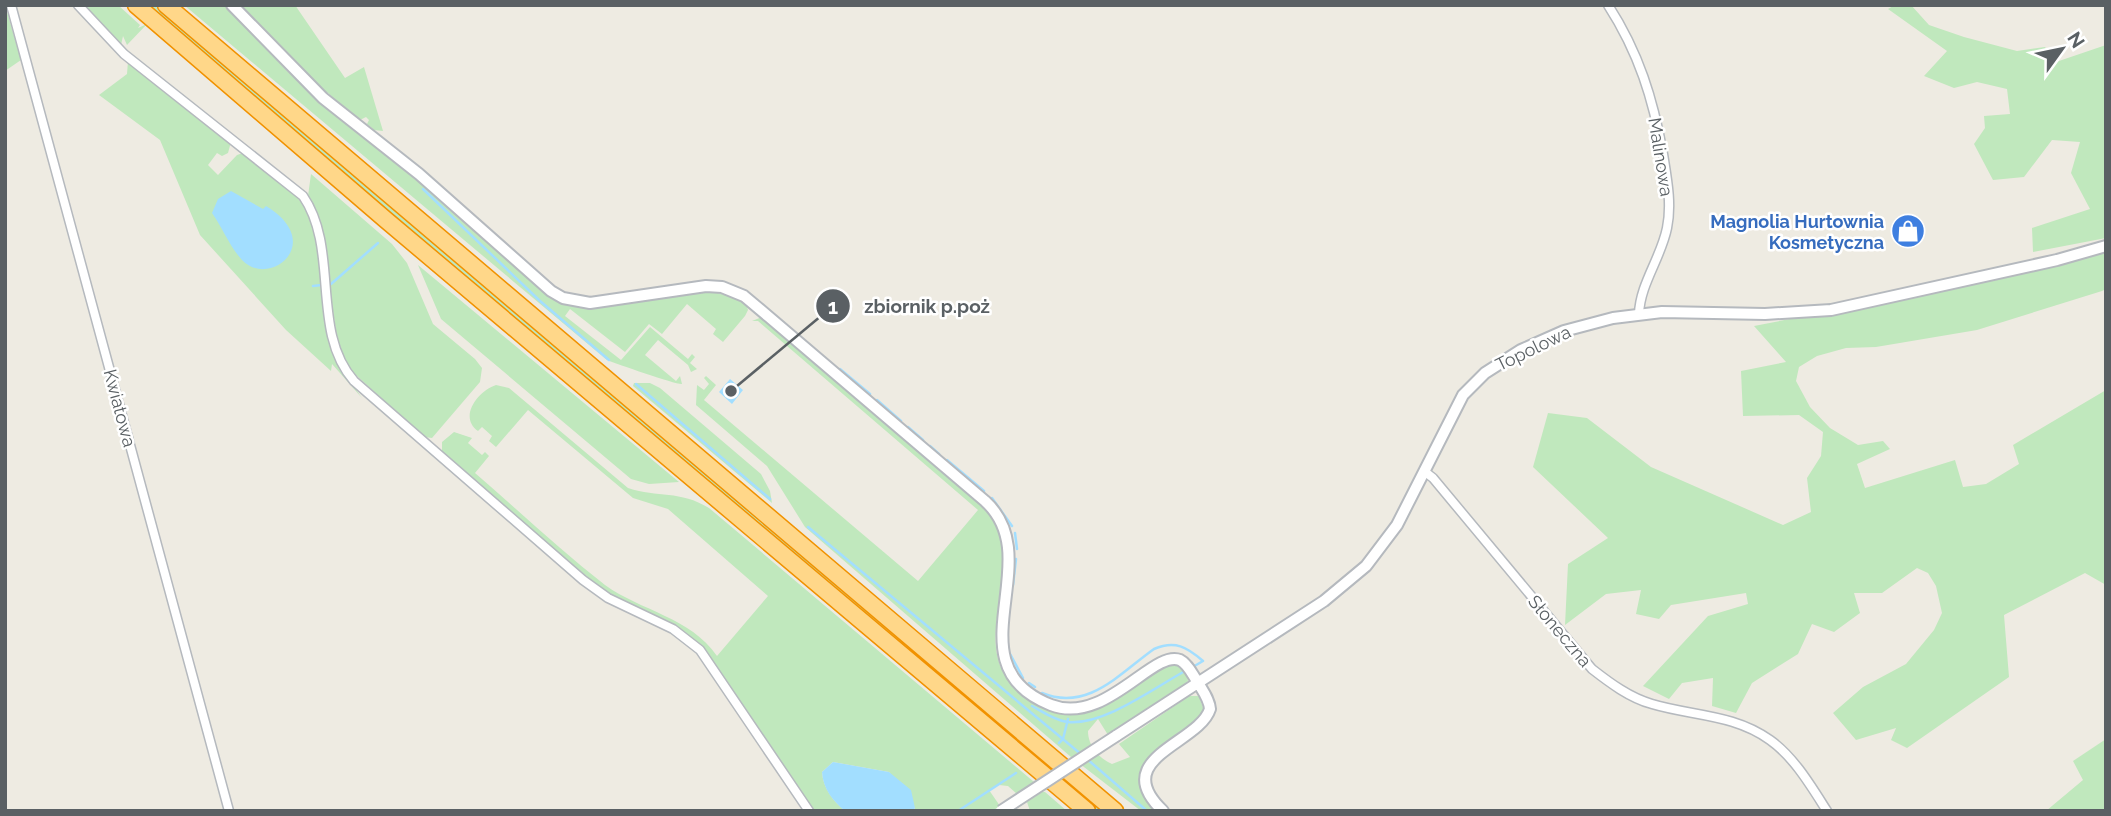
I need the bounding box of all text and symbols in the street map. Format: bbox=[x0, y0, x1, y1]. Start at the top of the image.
north arrow bbox=[2027, 14, 2097, 84]
text: N bbox=[2063, 28, 2089, 52]
street label: Malinowa bbox=[1644, 116, 1678, 198]
place label: Magnolia Hurtownia Kosmetyczna bbox=[1710, 211, 1884, 253]
shop icon: Magnolia Hurtownia Kosmetyczna bbox=[1889, 212, 1927, 250]
callout: zbiornik p.poż bbox=[815, 286, 1004, 326]
text: 1 bbox=[828, 294, 838, 319]
text: zbiornik p.poż bbox=[864, 295, 990, 317]
street label: Topolowa bbox=[1492, 321, 1574, 375]
street label: Kwiatowa bbox=[100, 367, 140, 449]
street label: Słoneczna bbox=[1524, 591, 1596, 671]

